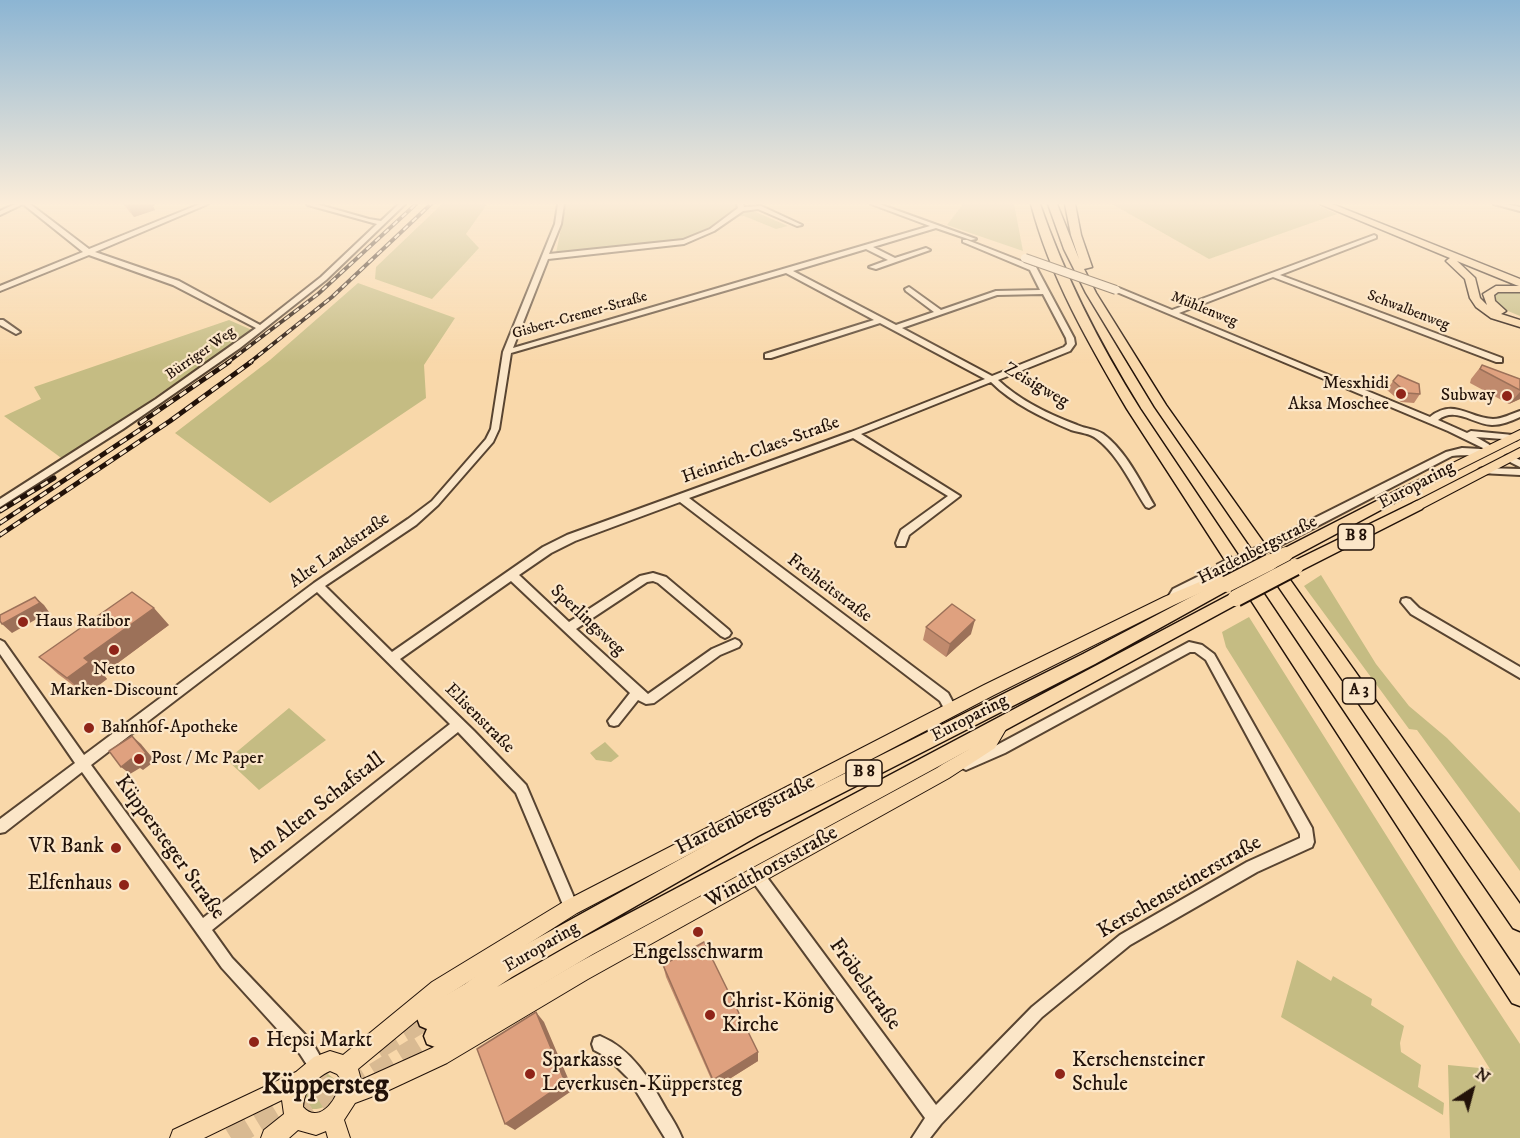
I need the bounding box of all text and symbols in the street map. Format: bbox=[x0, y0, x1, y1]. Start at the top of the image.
street label: Schwalbenweg bbox=[1364, 287, 1452, 335]
street label: Gisbert-Cremer-Straße bbox=[510, 288, 650, 344]
street label: Mühlenweg bbox=[1168, 289, 1240, 331]
street label: Bürriger Weg bbox=[163, 324, 239, 384]
street label: Zeisigweg bbox=[1000, 359, 1072, 413]
place label: Mesxhidi Aksa Moschee bbox=[1288, 373, 1389, 416]
place label: Subway bbox=[1441, 385, 1495, 407]
marker: Mesxhidi Aksa Moschee bbox=[1394, 387, 1408, 401]
marker: Subway bbox=[1500, 389, 1514, 403]
street label: Heinrich-Claes-Straße bbox=[679, 412, 843, 490]
street label: Europaring bbox=[1375, 457, 1459, 515]
street label: Alte Landstraße bbox=[286, 509, 394, 593]
street label: Hardenbergstraße bbox=[1195, 512, 1321, 590]
road number: B 8 bbox=[1338, 524, 1374, 550]
street label: Freiheitstraße bbox=[782, 550, 876, 628]
street label: Sperlingsweg bbox=[545, 581, 629, 661]
place label: Haus Ratibor bbox=[35, 611, 130, 633]
marker: Haus Ratibor bbox=[16, 615, 30, 629]
marker: Netto Marken-Discount bbox=[107, 643, 121, 657]
place label: Netto Marken-Discount bbox=[50, 659, 178, 702]
road number: A 3 bbox=[1342, 678, 1376, 704]
street label: Elisenstraße bbox=[440, 680, 518, 758]
street label: Europaring bbox=[928, 691, 1012, 747]
place label: Bahnhof-Apotheke bbox=[101, 717, 238, 739]
marker: Bahnhof-Apotheke bbox=[82, 721, 96, 735]
place label: Post / Mc Paper bbox=[151, 748, 263, 770]
street label: Am Alten Schafstall bbox=[244, 748, 390, 870]
marker: Post / Mc Paper bbox=[132, 752, 146, 766]
road number: B 8 bbox=[846, 760, 882, 786]
street label: Hardenbergstraße bbox=[672, 770, 820, 862]
street label: Küppersteger Straße bbox=[108, 771, 230, 925]
street label: Windthorststraße bbox=[701, 821, 843, 915]
street label: Kerschensteinerstraße bbox=[1094, 831, 1266, 945]
place label: VR Bank bbox=[29, 835, 104, 861]
marker: VR Bank bbox=[109, 841, 123, 855]
place label: Elfenhaus bbox=[27, 872, 112, 898]
marker: Elfenhaus bbox=[117, 878, 131, 892]
street label: Europaring bbox=[501, 918, 583, 978]
marker: Engelsschwarm bbox=[691, 925, 705, 939]
street label: Fröbelstraße bbox=[822, 934, 906, 1036]
place label: Engelsschwarm bbox=[633, 941, 763, 967]
place label: Christ-König Kirche bbox=[722, 990, 834, 1040]
marker: Christ-König Kirche bbox=[703, 1008, 717, 1022]
place label: Hepsi Markt bbox=[266, 1029, 372, 1055]
marker: Hepsi Markt bbox=[247, 1035, 261, 1049]
place label: Sparkasse Leverkusen-Küppersteg bbox=[542, 1049, 742, 1099]
place label: Kerschensteiner Schule bbox=[1072, 1049, 1205, 1099]
north arrow bbox=[1442, 1060, 1502, 1120]
text: N bbox=[1471, 1063, 1494, 1087]
marker: Sparkasse Leverkusen-Küppersteg bbox=[523, 1067, 537, 1081]
marker: Kerschensteiner Schule bbox=[1053, 1067, 1067, 1081]
district label: Küppersteg bbox=[262, 1070, 388, 1104]

